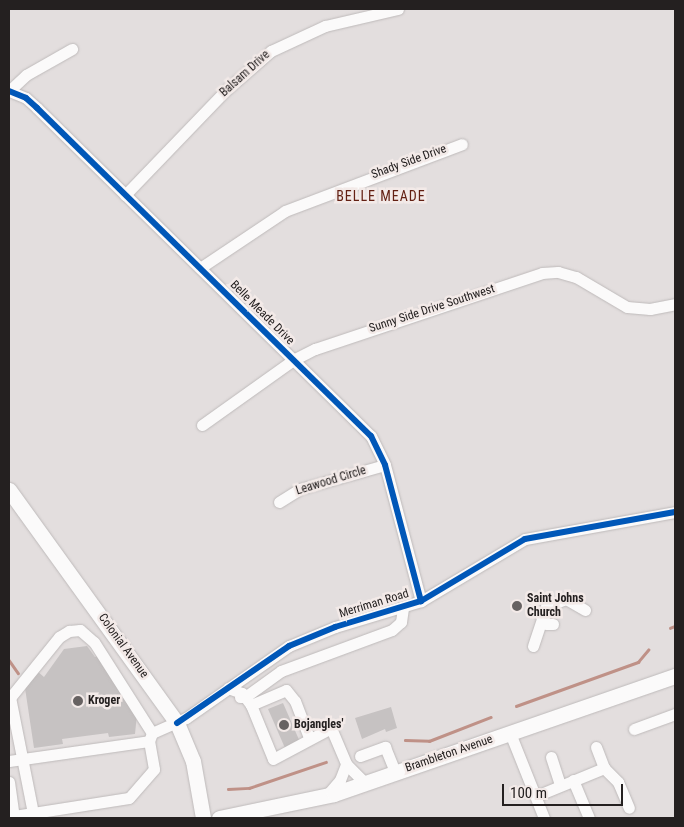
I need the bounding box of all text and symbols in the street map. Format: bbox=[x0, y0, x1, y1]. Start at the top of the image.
street label: Balsam Drive bbox=[217, 48, 273, 100]
street label: Shady Side Drive bbox=[370, 142, 448, 182]
district label: BELLE MEADE bbox=[335, 188, 427, 204]
street label: Belle Meade Drive bbox=[227, 278, 297, 348]
street label: Sunny Side Drive Southwest bbox=[367, 282, 497, 336]
street label: Leawood Circle bbox=[294, 463, 368, 499]
street label: Merriman Road bbox=[337, 587, 411, 621]
place label: Saint Johns Church bbox=[527, 592, 584, 620]
marker: Saint Johns Church bbox=[511, 600, 523, 612]
street label: Colonial Avenue bbox=[95, 611, 151, 681]
place label: Kroger bbox=[88, 694, 120, 708]
marker: Kroger bbox=[72, 695, 84, 707]
place label: Bojangles' bbox=[294, 718, 343, 732]
marker: Bojangles' bbox=[278, 719, 290, 731]
street label: Brambleton Avenue bbox=[403, 732, 495, 776]
scale bar bbox=[504, 774, 625, 806]
text: 100 m bbox=[510, 784, 547, 802]

